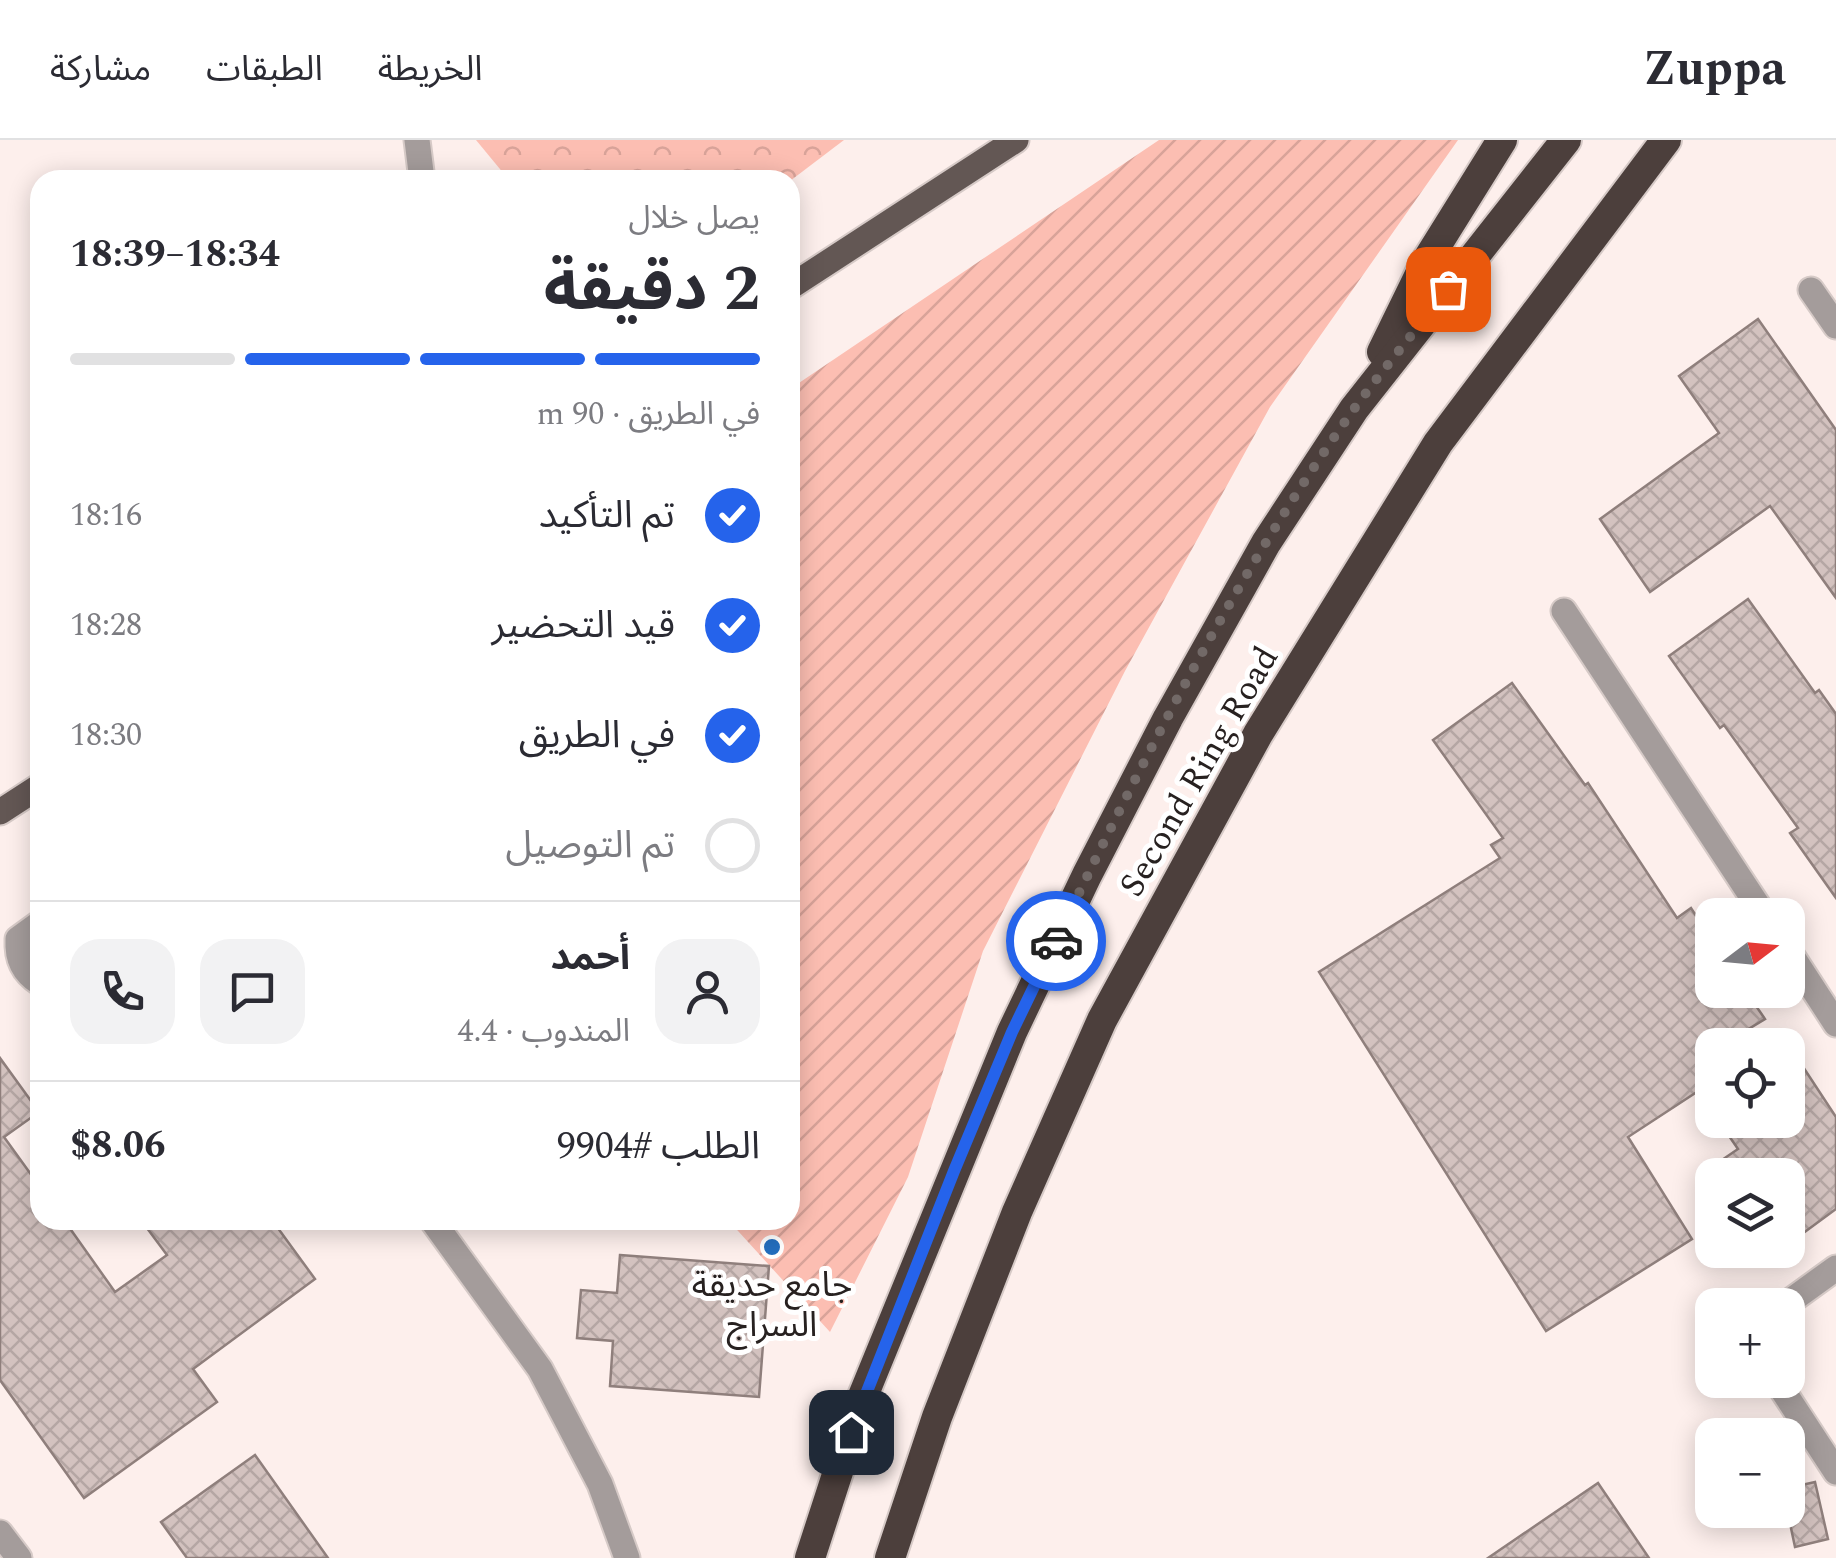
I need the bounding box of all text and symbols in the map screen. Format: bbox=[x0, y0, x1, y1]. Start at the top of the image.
text: Zuppa bbox=[1643, 33, 1786, 106]
text: مشاركة bbox=[50, 43, 151, 96]
text: الطبقات bbox=[206, 43, 323, 96]
text: الخريطة bbox=[378, 43, 483, 96]
text: يصل خلال bbox=[628, 194, 760, 243]
text: 18:34–18:39 bbox=[70, 226, 280, 284]
text: 2 دقيقة bbox=[544, 240, 760, 339]
pin bbox=[1406, 247, 1491, 332]
icon: bag bbox=[1421, 262, 1476, 317]
text: في الطريق · 90 m bbox=[537, 390, 760, 439]
text: تم التأكيد bbox=[539, 487, 675, 545]
icon: check bbox=[705, 488, 760, 543]
text: 18:16 bbox=[70, 491, 142, 540]
text: قيد التحضير bbox=[492, 597, 675, 655]
icon: check bbox=[705, 598, 760, 653]
text: 18:28 bbox=[70, 601, 142, 650]
street label: Second Ring Road bbox=[1106, 637, 1293, 907]
text: في الطريق bbox=[519, 707, 675, 765]
icon: check bbox=[705, 708, 760, 763]
text: 18:30 bbox=[70, 711, 142, 760]
text: تم التوصيل bbox=[506, 817, 675, 875]
courier bbox=[1006, 891, 1106, 991]
north arrow bbox=[1695, 898, 1805, 1008]
map controls bbox=[1695, 898, 1805, 1528]
icon: car bbox=[1029, 914, 1084, 969]
text: أحمد bbox=[550, 929, 630, 987]
button: phone bbox=[70, 939, 175, 1044]
button: chat bbox=[200, 939, 305, 1044]
button: person bbox=[655, 939, 760, 1044]
text: المندوب · 4.4 bbox=[457, 1007, 630, 1056]
button: locate bbox=[1695, 1028, 1805, 1138]
text: $8.06 bbox=[70, 1117, 165, 1175]
text: الطلب #9904 bbox=[557, 1118, 760, 1176]
button: layers bbox=[1695, 1158, 1805, 1268]
marker: جامع حديقة السراج bbox=[761, 1236, 783, 1258]
place label: جامع حديقة السراج bbox=[692, 1259, 852, 1352]
button: + bbox=[1695, 1288, 1805, 1398]
pin bbox=[809, 1390, 894, 1475]
icon: home bbox=[824, 1405, 879, 1460]
button: − bbox=[1695, 1418, 1805, 1528]

